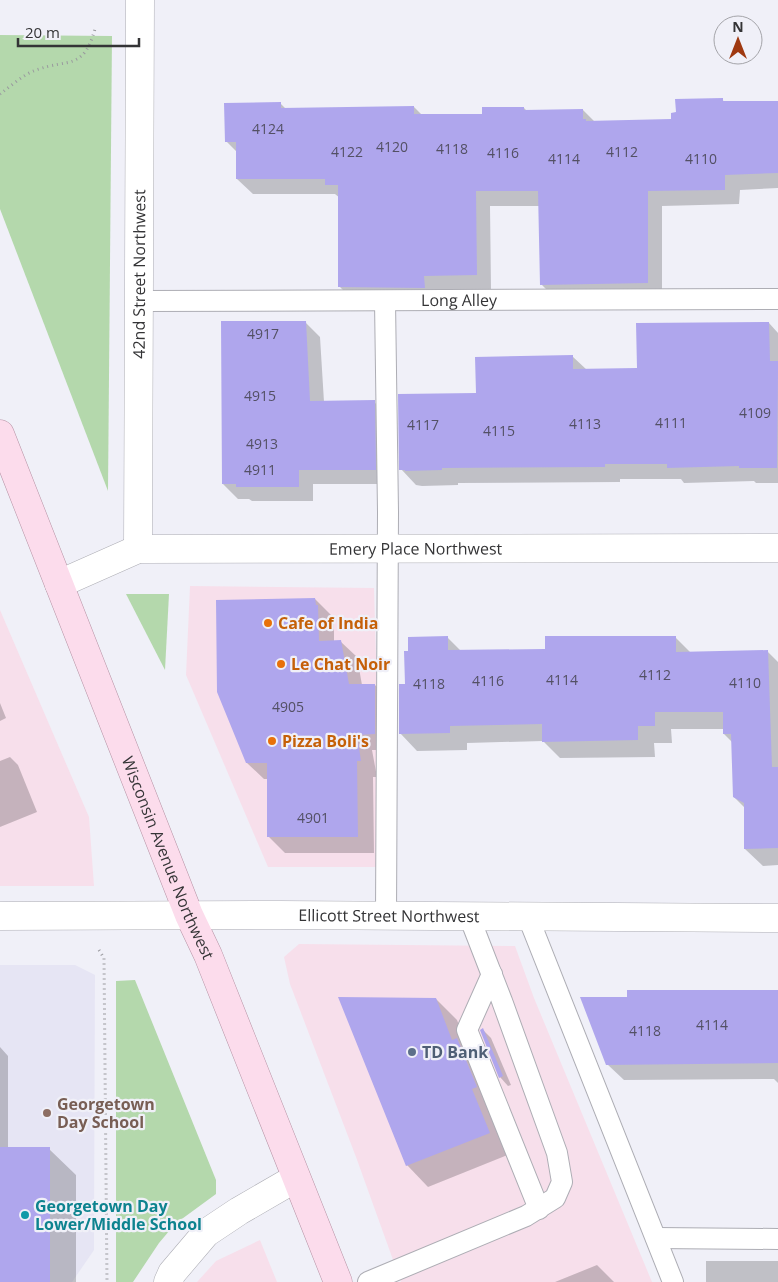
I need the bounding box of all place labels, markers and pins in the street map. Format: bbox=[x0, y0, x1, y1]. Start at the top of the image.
place label: Cafe of India bbox=[278, 612, 378, 634]
marker: Cafe of India bbox=[262, 617, 274, 629]
place label: Le Chat Noir bbox=[291, 653, 390, 675]
marker: Le Chat Noir bbox=[275, 658, 287, 670]
place label: Pizza Boli's bbox=[282, 730, 369, 752]
marker: Pizza Boli's bbox=[266, 735, 278, 747]
place label: TD Bank bbox=[422, 1041, 488, 1063]
marker: TD Bank bbox=[406, 1046, 418, 1058]
place label: Georgetown Day School bbox=[57, 1093, 155, 1133]
marker: Georgetown Day School bbox=[41, 1107, 53, 1119]
place label: Georgetown Day Lower/Middle School bbox=[35, 1195, 202, 1235]
marker: Georgetown Day Lower/Middle School bbox=[19, 1209, 31, 1221]

